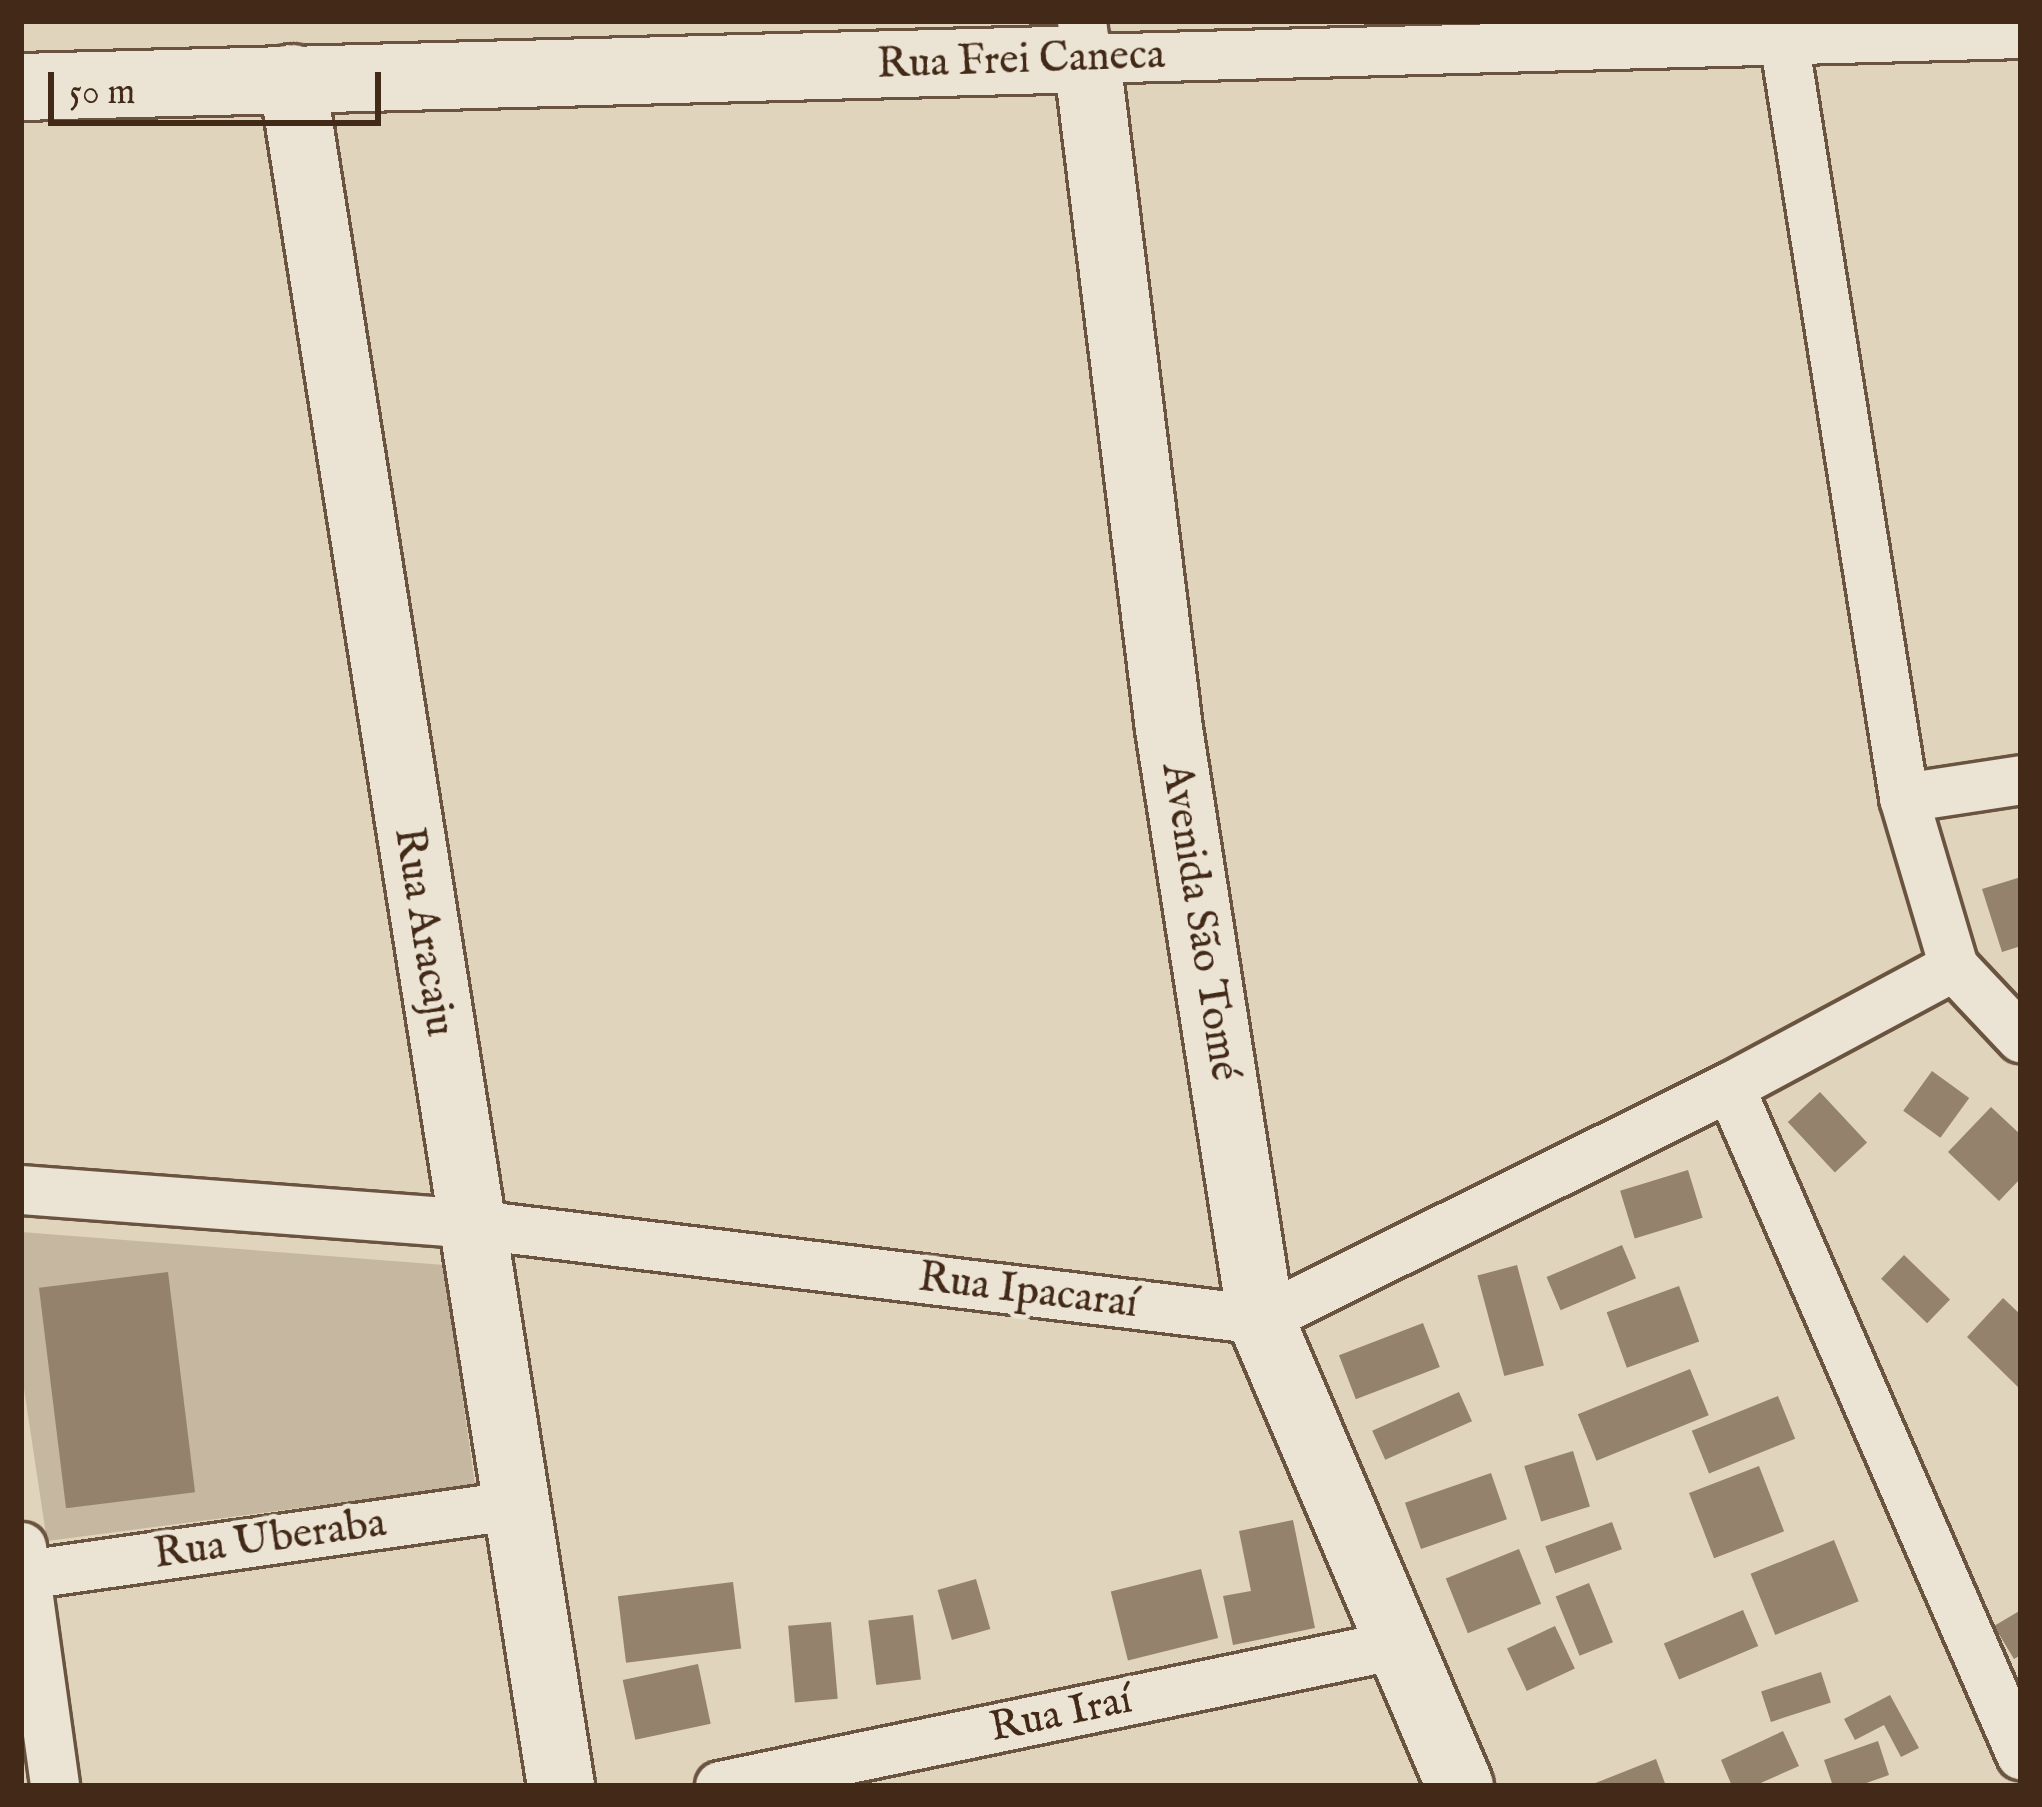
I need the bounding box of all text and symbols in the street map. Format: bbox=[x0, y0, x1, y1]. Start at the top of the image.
street label: Rua Frei Caneca bbox=[876, 31, 1166, 91]
scale bar bbox=[54, 48, 387, 122]
text: 50 m bbox=[69, 70, 135, 116]
street label: Avenida São Tomé bbox=[1149, 760, 1249, 1084]
street label: Rua Aracaju bbox=[382, 824, 464, 1040]
street label: Rua Ipacaraí bbox=[915, 1254, 1141, 1330]
street label: Rua Uberaba bbox=[151, 1499, 389, 1581]
street label: Rua Iraí bbox=[985, 1675, 1137, 1755]

